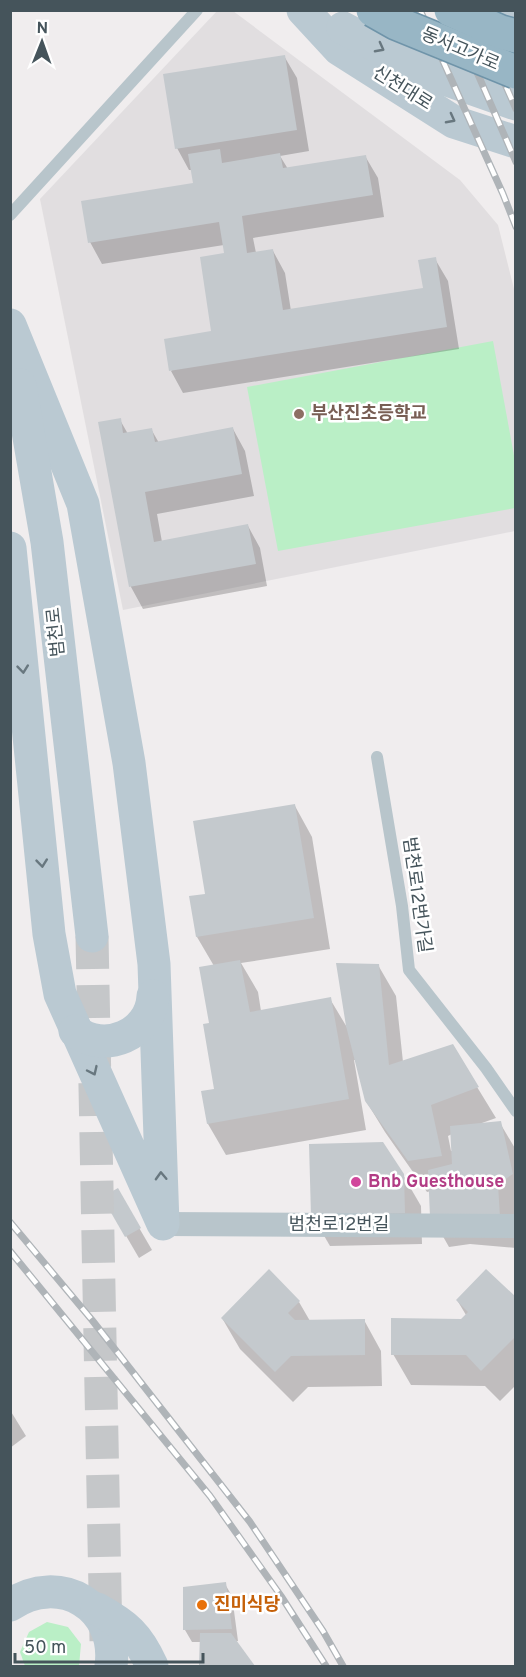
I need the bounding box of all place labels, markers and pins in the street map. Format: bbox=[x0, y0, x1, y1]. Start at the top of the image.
place label: 부산진초등학교 bbox=[311, 403, 427, 426]
marker: 부산진초등학교 bbox=[292, 407, 306, 421]
place label: Bnb Guesthouse bbox=[368, 1171, 504, 1194]
marker: Bnb Guesthouse bbox=[349, 1175, 363, 1189]
place label: 진미식당 bbox=[214, 1594, 280, 1617]
marker: 진미식당 bbox=[195, 1598, 209, 1612]

